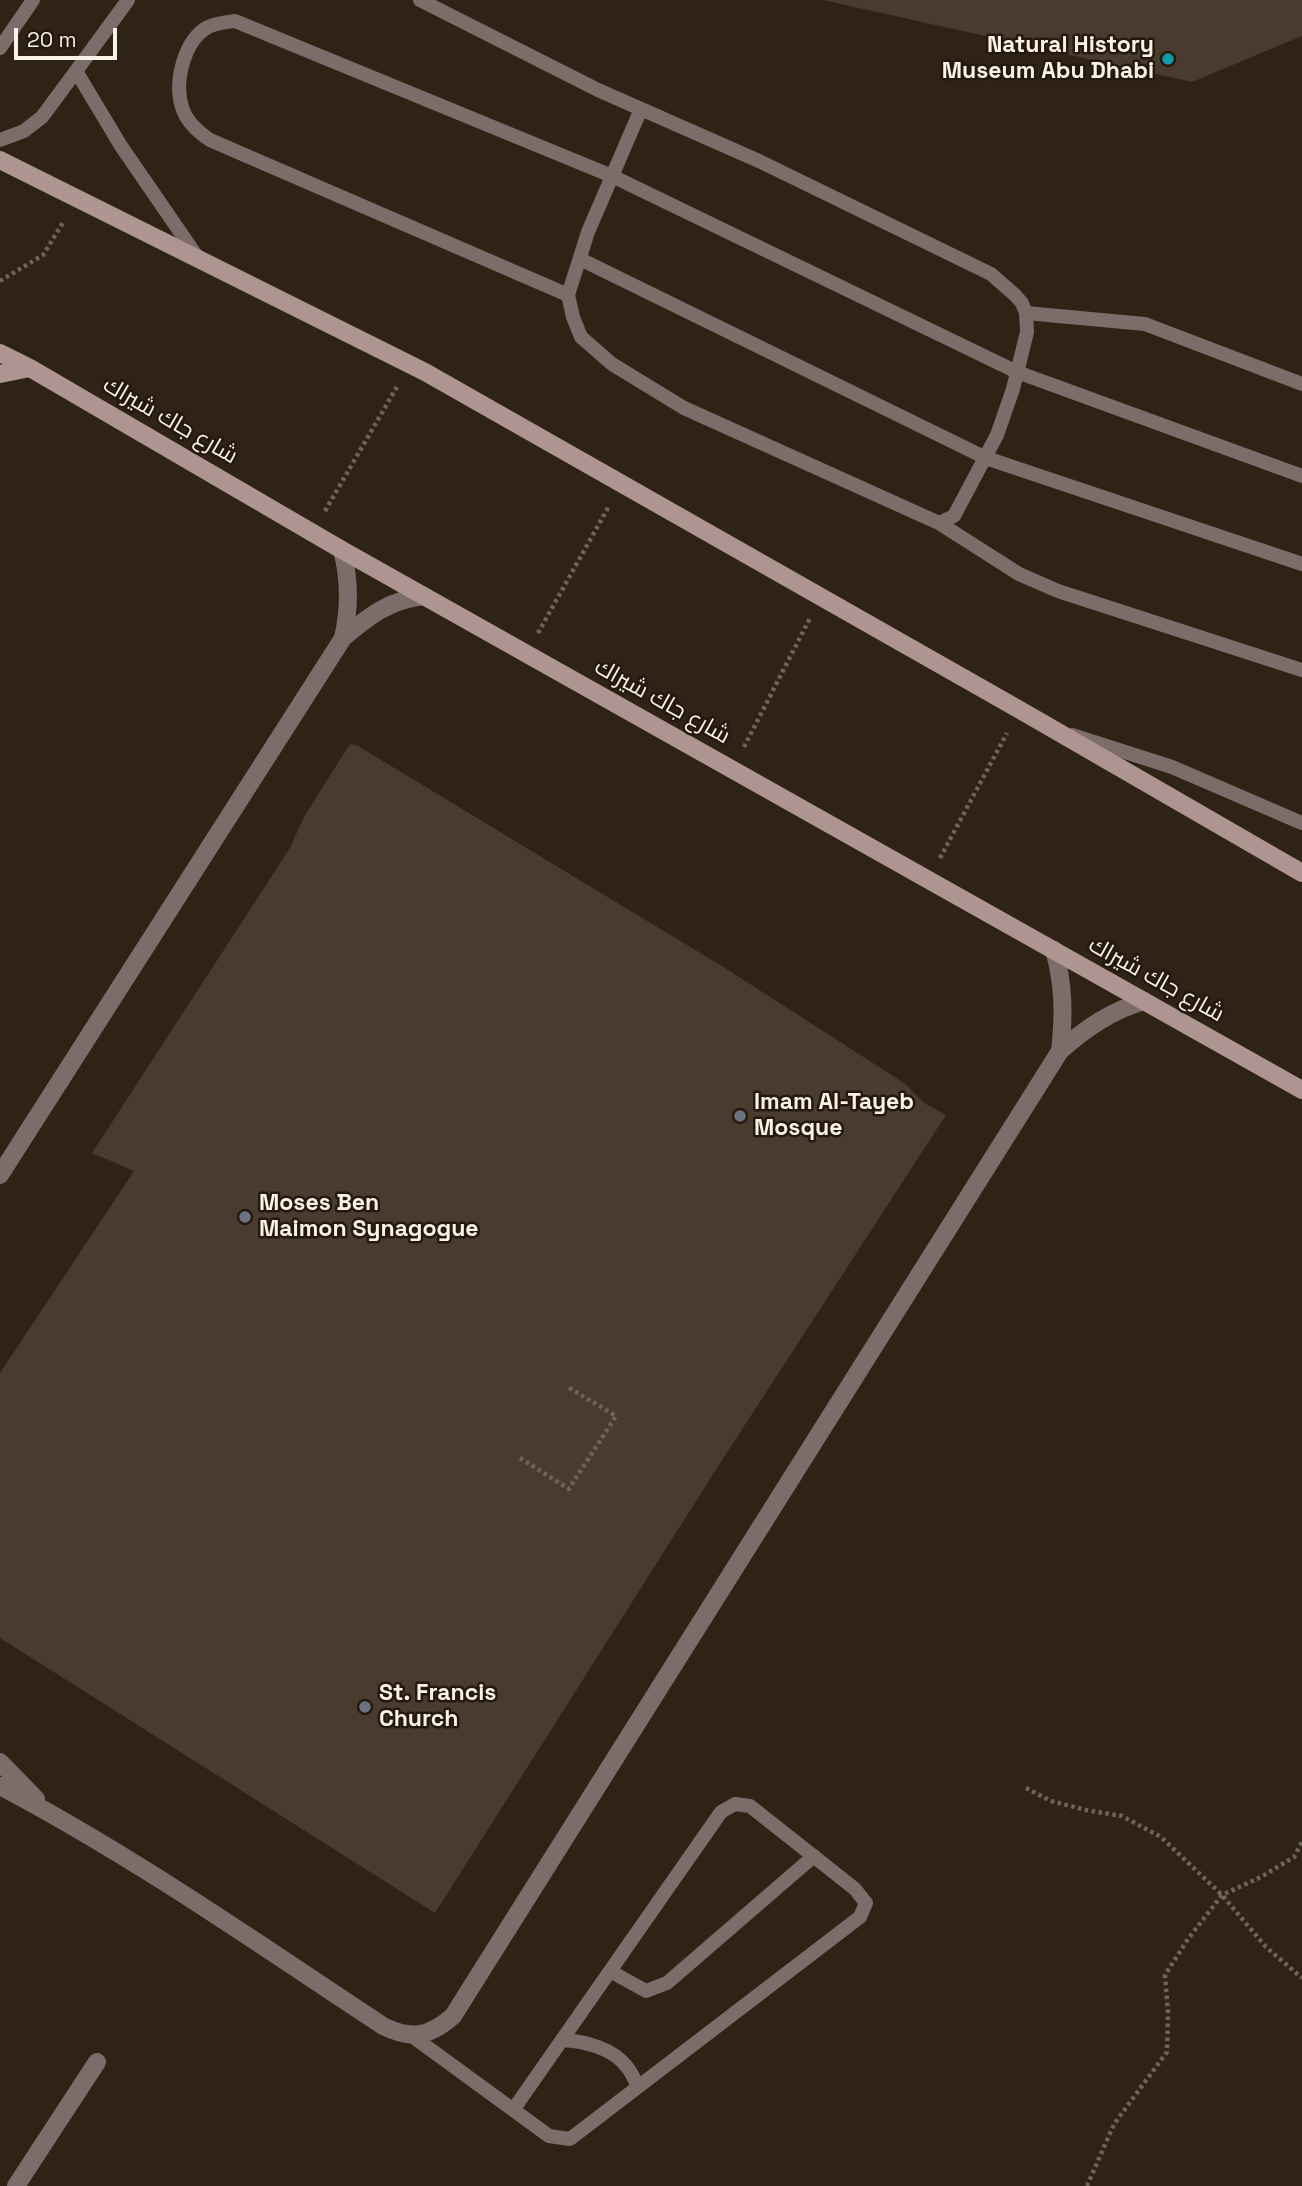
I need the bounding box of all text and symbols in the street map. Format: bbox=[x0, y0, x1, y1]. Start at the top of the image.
scale bar bbox=[18, 14, 121, 58]
text: 20 m bbox=[27, 26, 77, 53]
place label: Natural History Museum Abu Dhabi bbox=[942, 32, 1154, 86]
marker: Natural History Museum Abu Dhabi bbox=[1160, 51, 1176, 67]
street label: شارع جاك شيراك bbox=[98, 371, 242, 471]
street label: شارع جاك شيراك bbox=[589, 653, 735, 751]
street label: شارع جاك شيراك bbox=[1083, 931, 1229, 1029]
place label: Imam Al-Tayeb Mosque bbox=[754, 1089, 914, 1143]
marker: Imam Al-Tayeb Mosque bbox=[732, 1108, 748, 1124]
place label: Moses Ben Maimon Synagogue bbox=[259, 1190, 479, 1244]
marker: Moses Ben Maimon Synagogue bbox=[237, 1209, 253, 1225]
place label: St. Francis Church bbox=[379, 1680, 496, 1734]
marker: St. Francis Church bbox=[357, 1699, 373, 1715]

